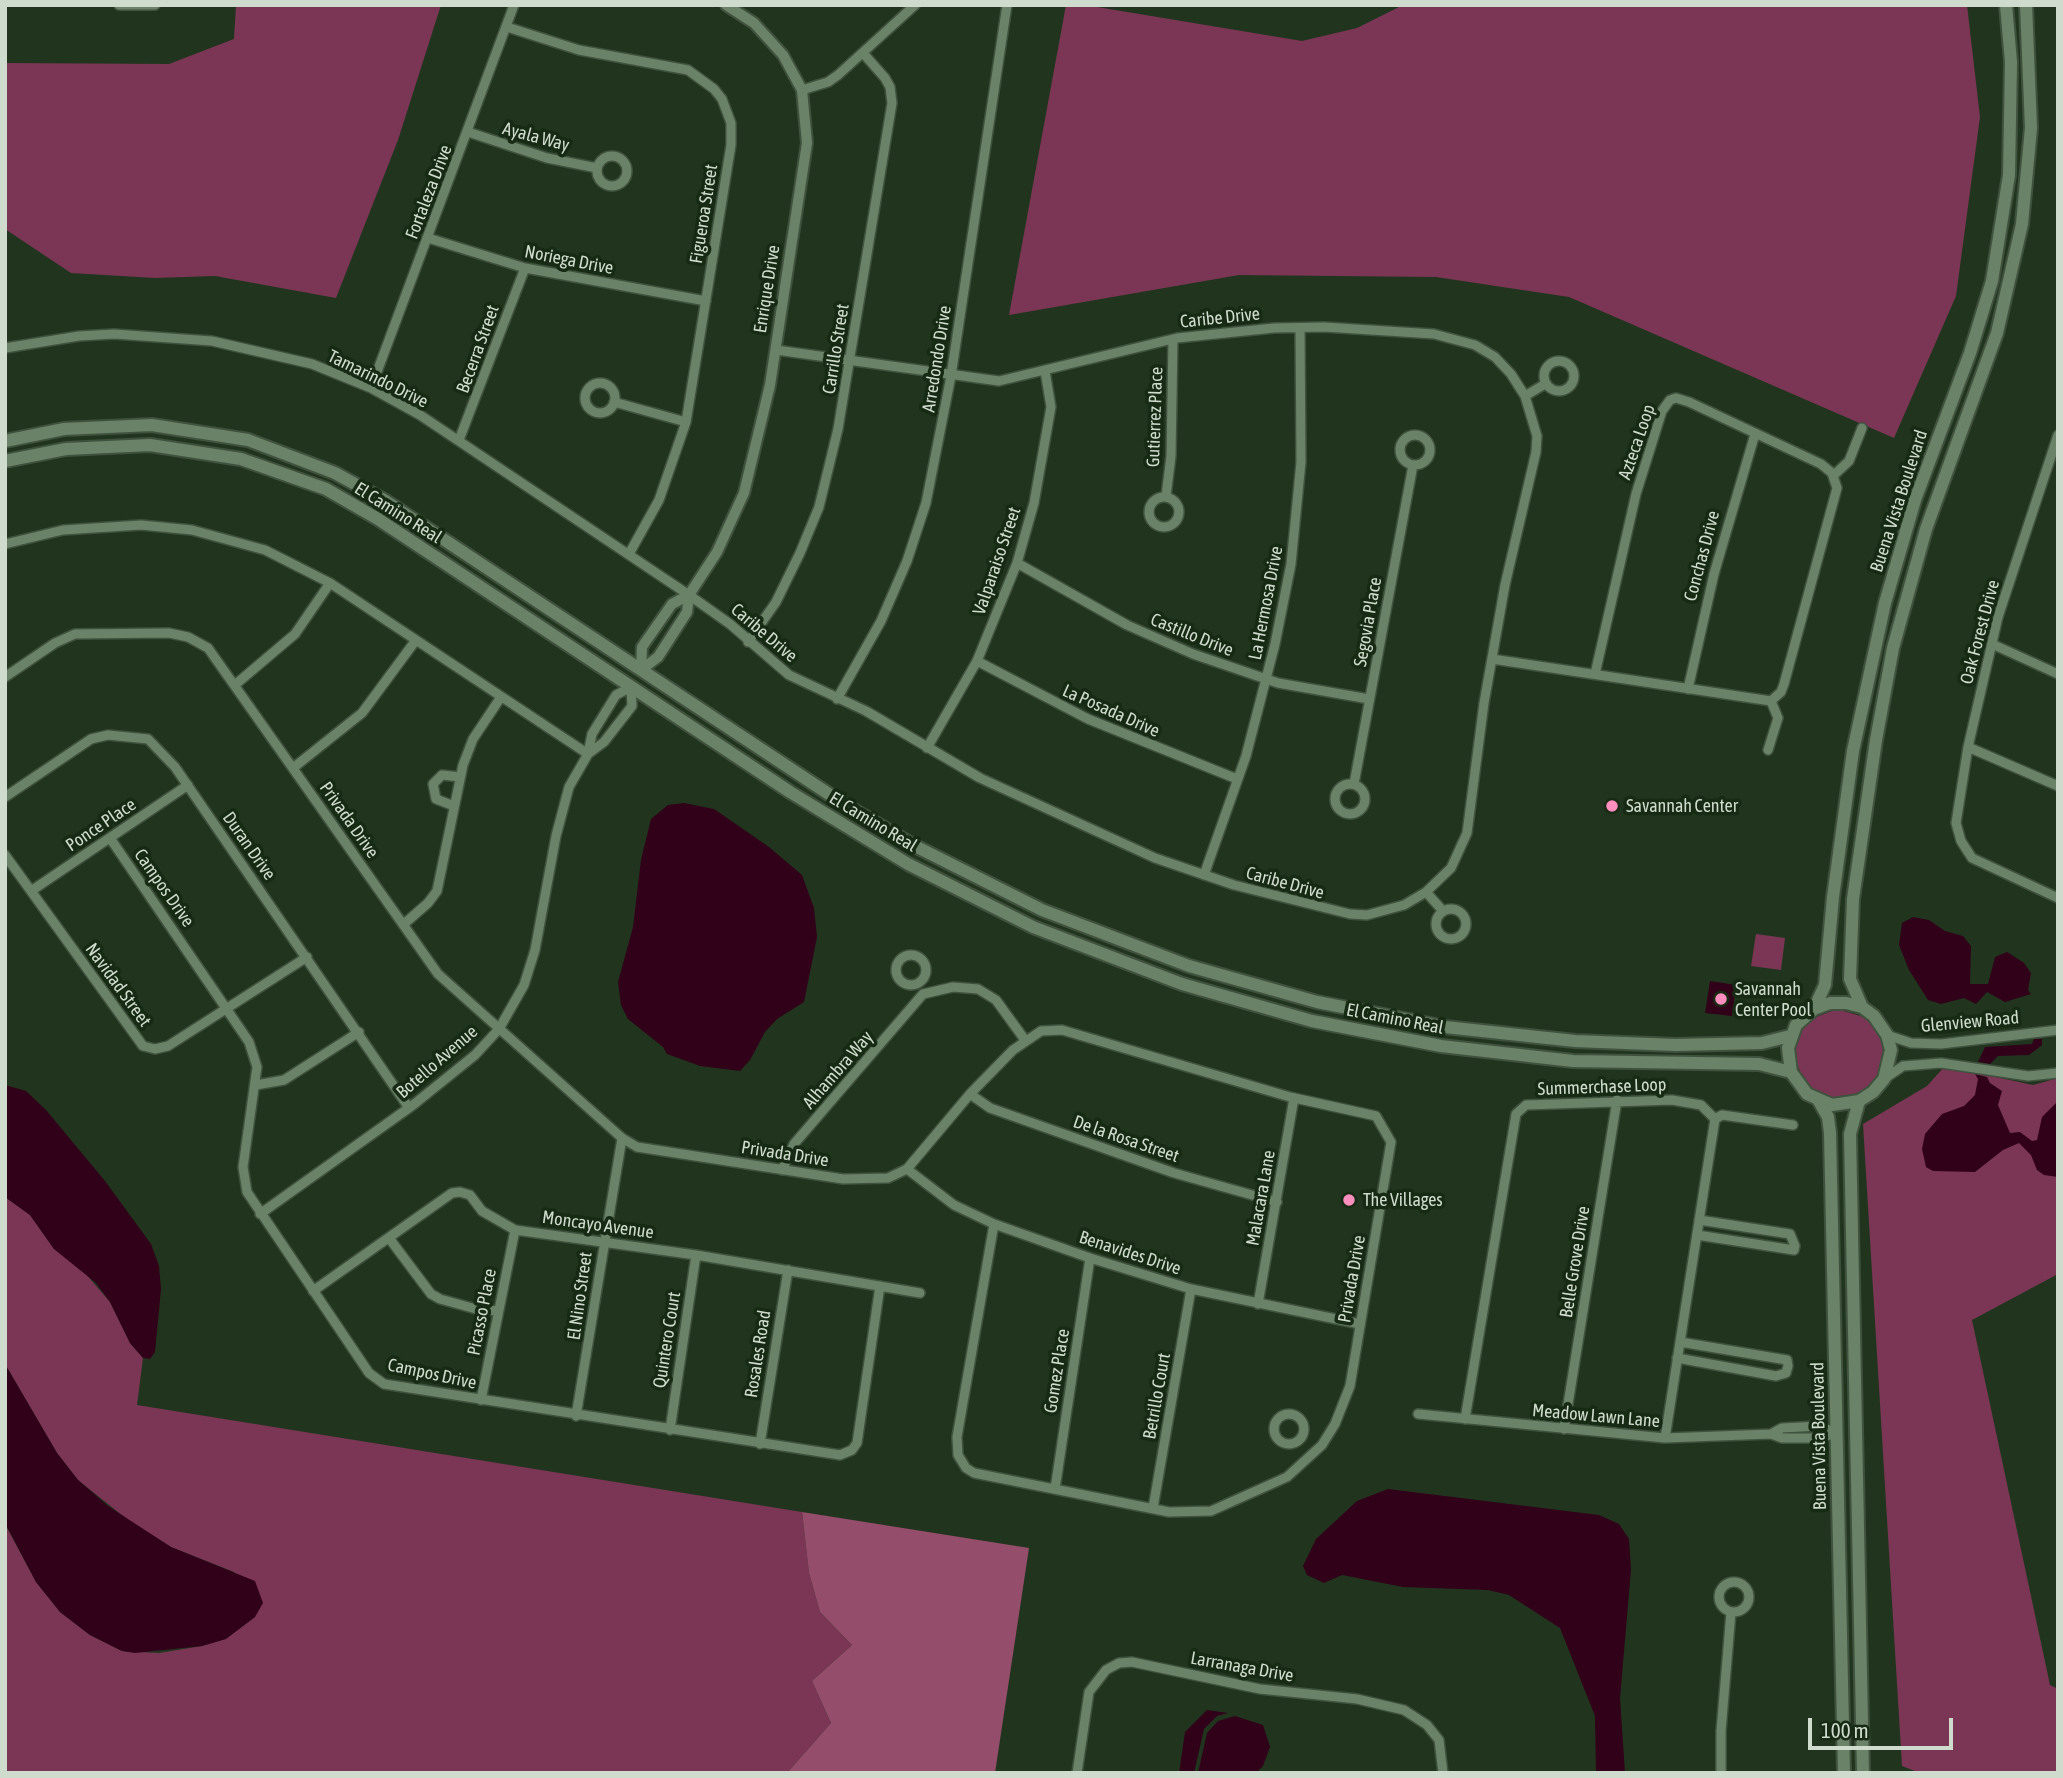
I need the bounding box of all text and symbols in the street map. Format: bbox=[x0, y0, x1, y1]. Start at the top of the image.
street label: Ayala Way bbox=[500, 118, 572, 156]
street label: Fortaleza Drive bbox=[401, 142, 457, 242]
street label: Figueroa Street bbox=[686, 163, 722, 265]
street label: Noriega Drive bbox=[523, 241, 615, 279]
street label: Enrique Drive bbox=[749, 244, 785, 334]
street label: Becerra Street bbox=[452, 302, 504, 396]
street label: Carrillo Street bbox=[818, 302, 854, 396]
street label: Caribe Drive bbox=[1179, 303, 1261, 333]
street label: Arredondo Drive bbox=[918, 304, 956, 414]
street label: Tamarindo Drive bbox=[324, 345, 432, 413]
street label: Gutierrez Place bbox=[1142, 367, 1168, 467]
street label: Azteca Loop bbox=[1614, 401, 1660, 483]
street label: Buena Vista Boulevard bbox=[1866, 427, 1932, 575]
street label: El Camino Real bbox=[351, 478, 445, 548]
street label: Valparaiso Street bbox=[968, 504, 1026, 618]
street label: Conchas Drive bbox=[1680, 508, 1724, 604]
street label: La Hermosa Drive bbox=[1244, 544, 1288, 662]
street label: Segovia Place bbox=[1349, 576, 1387, 668]
street label: Oak Forest Drive bbox=[1956, 578, 2004, 686]
street label: Caribe Drive bbox=[726, 599, 802, 667]
street label: Castillo Drive bbox=[1147, 609, 1237, 661]
street label: La Posada Drive bbox=[1059, 680, 1163, 742]
street label: Privada Drive bbox=[315, 778, 383, 862]
street label: El Camino Real bbox=[825, 787, 921, 857]
street label: Ponce Place bbox=[62, 794, 140, 856]
place label: Savannah Center bbox=[1626, 795, 1738, 817]
marker: Savannah Center bbox=[1604, 798, 1620, 814]
street label: Duran Drive bbox=[218, 808, 280, 884]
street label: Campos Drive bbox=[129, 845, 199, 931]
street label: Caribe Drive bbox=[1244, 862, 1326, 904]
street label: Navidad Street bbox=[80, 939, 156, 1031]
place label: Savannah Center Pool bbox=[1735, 978, 1811, 1020]
marker: Savannah Center Pool bbox=[1713, 991, 1729, 1007]
street label: El Camino Real bbox=[1345, 999, 1445, 1039]
street label: Glenview Road bbox=[1920, 1007, 2020, 1037]
street label: Botello Avenue bbox=[392, 1021, 482, 1103]
street label: Alhambra Way bbox=[798, 1027, 878, 1113]
street label: Summerchase Loop bbox=[1537, 1074, 1667, 1100]
street label: De la Rosa Street bbox=[1070, 1111, 1182, 1167]
street label: Privada Drive bbox=[740, 1136, 830, 1172]
street label: Malacara Lane bbox=[1242, 1149, 1280, 1247]
place label: The Villages bbox=[1363, 1189, 1443, 1211]
marker: The Villages bbox=[1341, 1192, 1357, 1208]
street label: Belle Grove Drive bbox=[1556, 1205, 1594, 1319]
street label: Moncayo Avenue bbox=[541, 1206, 655, 1244]
street label: Benavides Drive bbox=[1076, 1226, 1184, 1280]
street label: Privada Drive bbox=[1334, 1234, 1370, 1324]
street label: El Nino Street bbox=[563, 1251, 597, 1341]
street label: Picasso Place bbox=[463, 1267, 501, 1357]
street label: Quintero Court bbox=[649, 1290, 685, 1390]
street label: Rosales Road bbox=[740, 1309, 776, 1399]
street label: Gomez Place bbox=[1040, 1327, 1074, 1415]
street label: Betrillo Court bbox=[1139, 1351, 1175, 1441]
street label: Campos Drive bbox=[386, 1354, 478, 1394]
street label: Buena Vista Boulevard bbox=[1807, 1362, 1831, 1510]
street label: Meadow Lawn Lane bbox=[1531, 1400, 1661, 1432]
street label: Larranaga Drive bbox=[1189, 1647, 1295, 1687]
scale bar bbox=[1811, 1704, 1956, 1748]
text: 100 m bbox=[1821, 1718, 1869, 1742]

